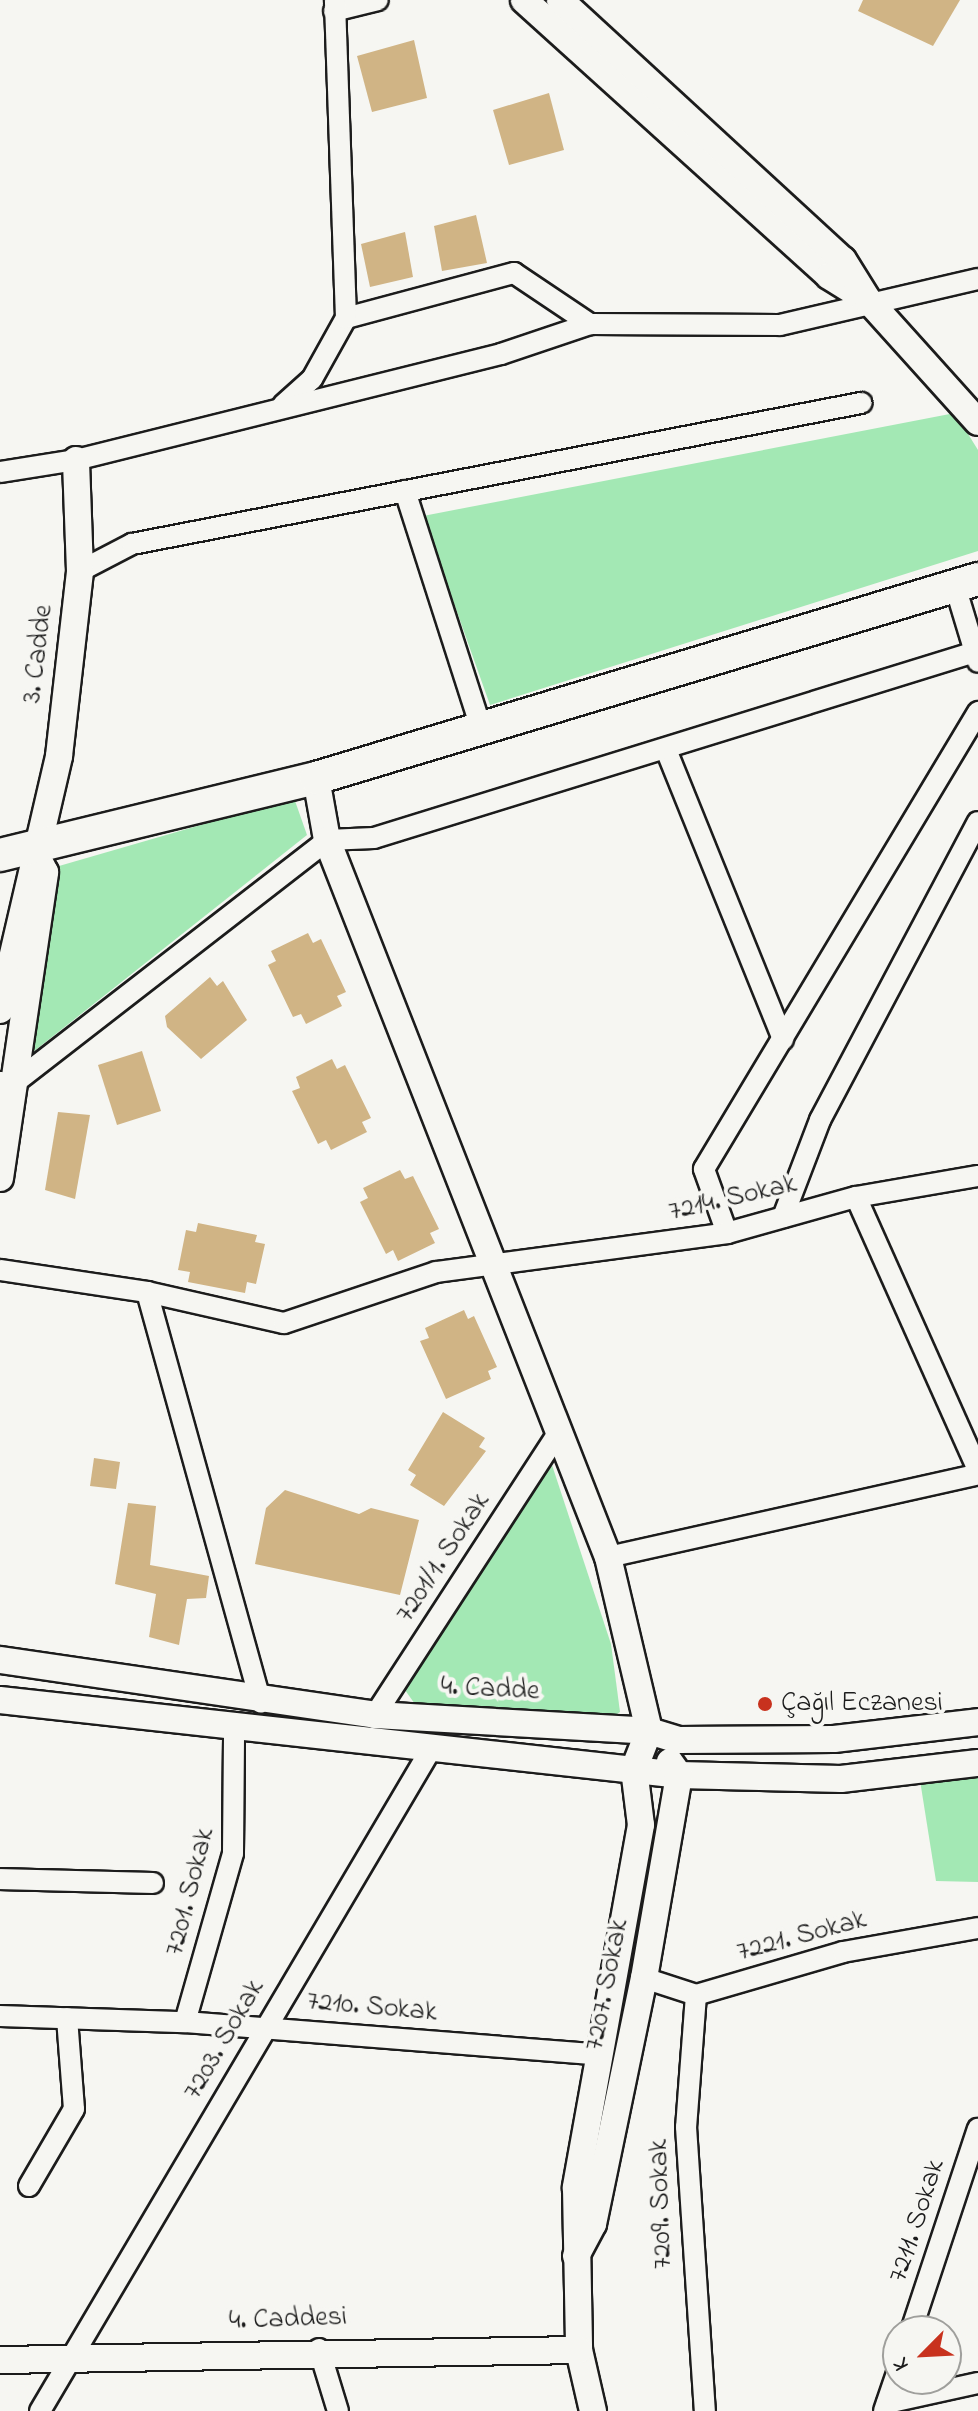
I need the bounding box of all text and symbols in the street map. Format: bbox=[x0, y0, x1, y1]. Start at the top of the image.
street label: 3. Cadde bbox=[16, 603, 62, 705]
street label: 7214. Sokak bbox=[666, 1168, 800, 1230]
street label: 7201/1. Sokak bbox=[390, 1487, 498, 1629]
street label: 4. Cadde bbox=[440, 1671, 540, 1709]
place label: Çağıl Eczanesi bbox=[781, 1687, 943, 1721]
marker: Çağıl Eczanesi bbox=[756, 1695, 774, 1713]
street label: 7201. Sokak bbox=[159, 1825, 223, 1959]
street label: 7221. Sokak bbox=[734, 1904, 870, 1970]
street label: 7207. Sokak bbox=[579, 1916, 637, 2054]
street label: 7203. Sokak bbox=[177, 1974, 273, 2106]
street label: 7210. Sokak bbox=[306, 1986, 438, 2030]
street label: 7209. Sokak bbox=[643, 2138, 681, 2270]
street label: 7211. Sokak bbox=[882, 2155, 954, 2287]
street label: 4. Caddesi bbox=[228, 2301, 348, 2339]
north arrow bbox=[882, 2315, 962, 2395]
text: K bbox=[885, 2353, 919, 2375]

